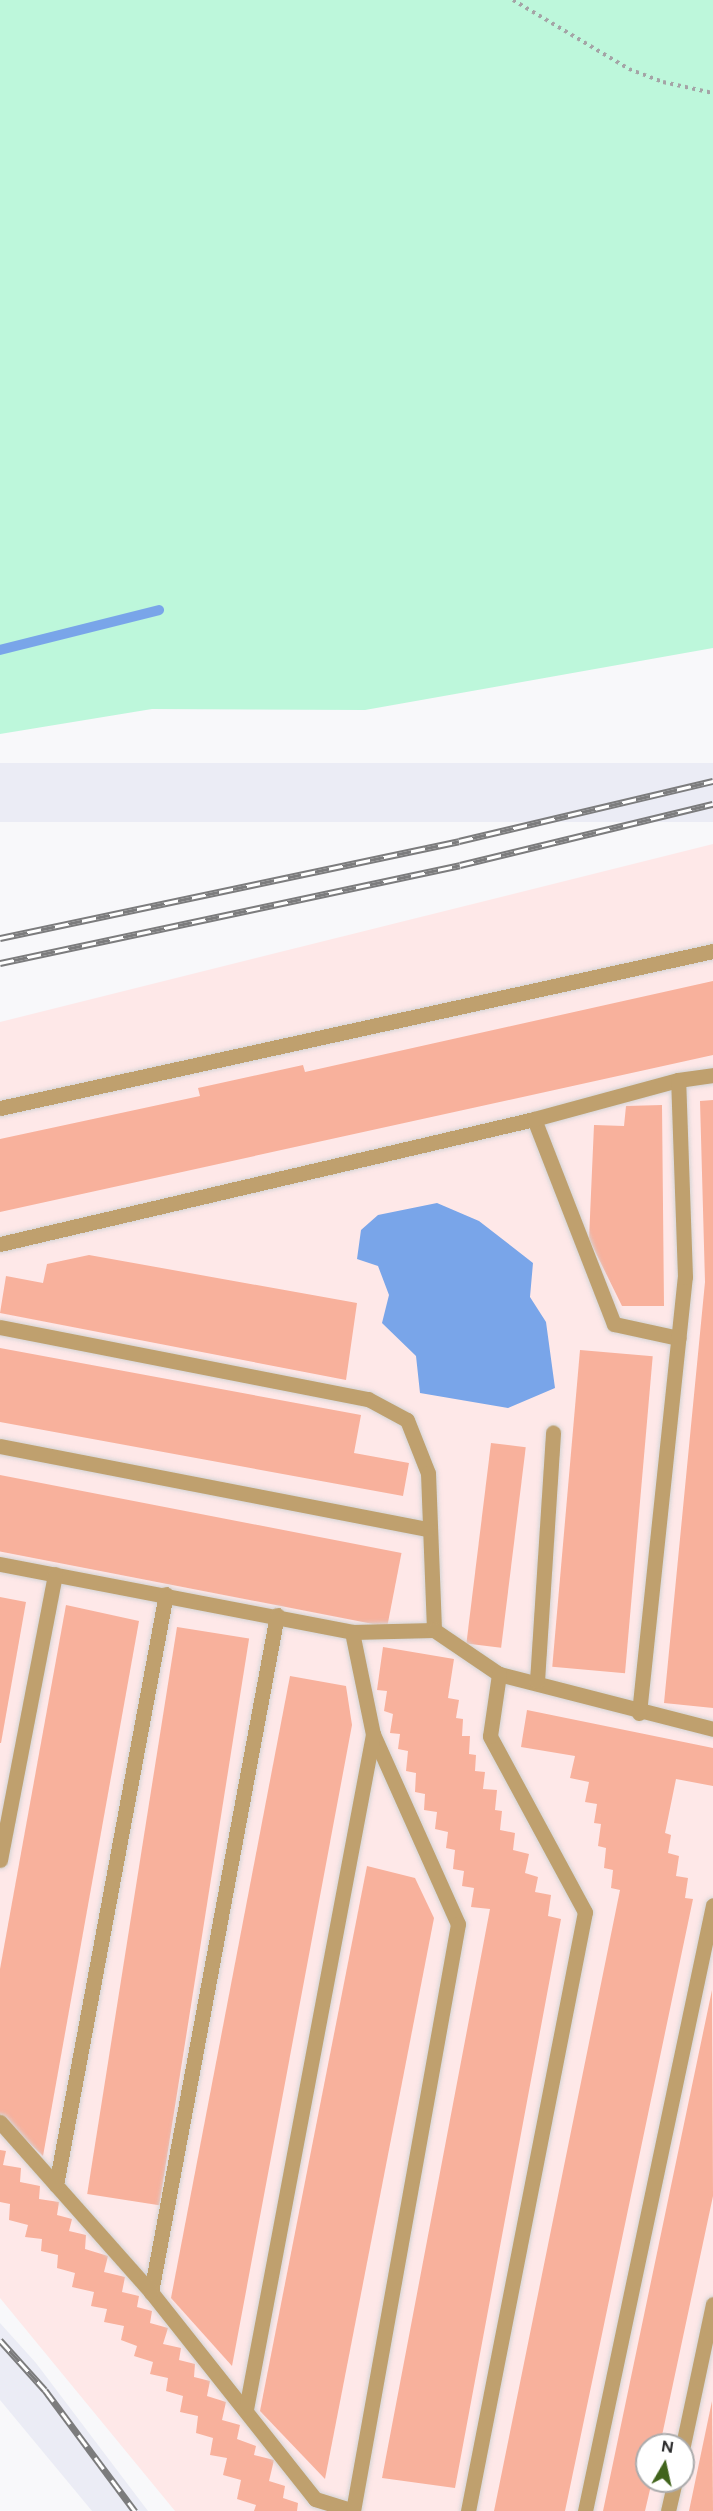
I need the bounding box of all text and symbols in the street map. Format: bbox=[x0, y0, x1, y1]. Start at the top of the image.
north arrow bbox=[635, 2433, 695, 2493]
text: N bbox=[660, 2436, 675, 2457]

